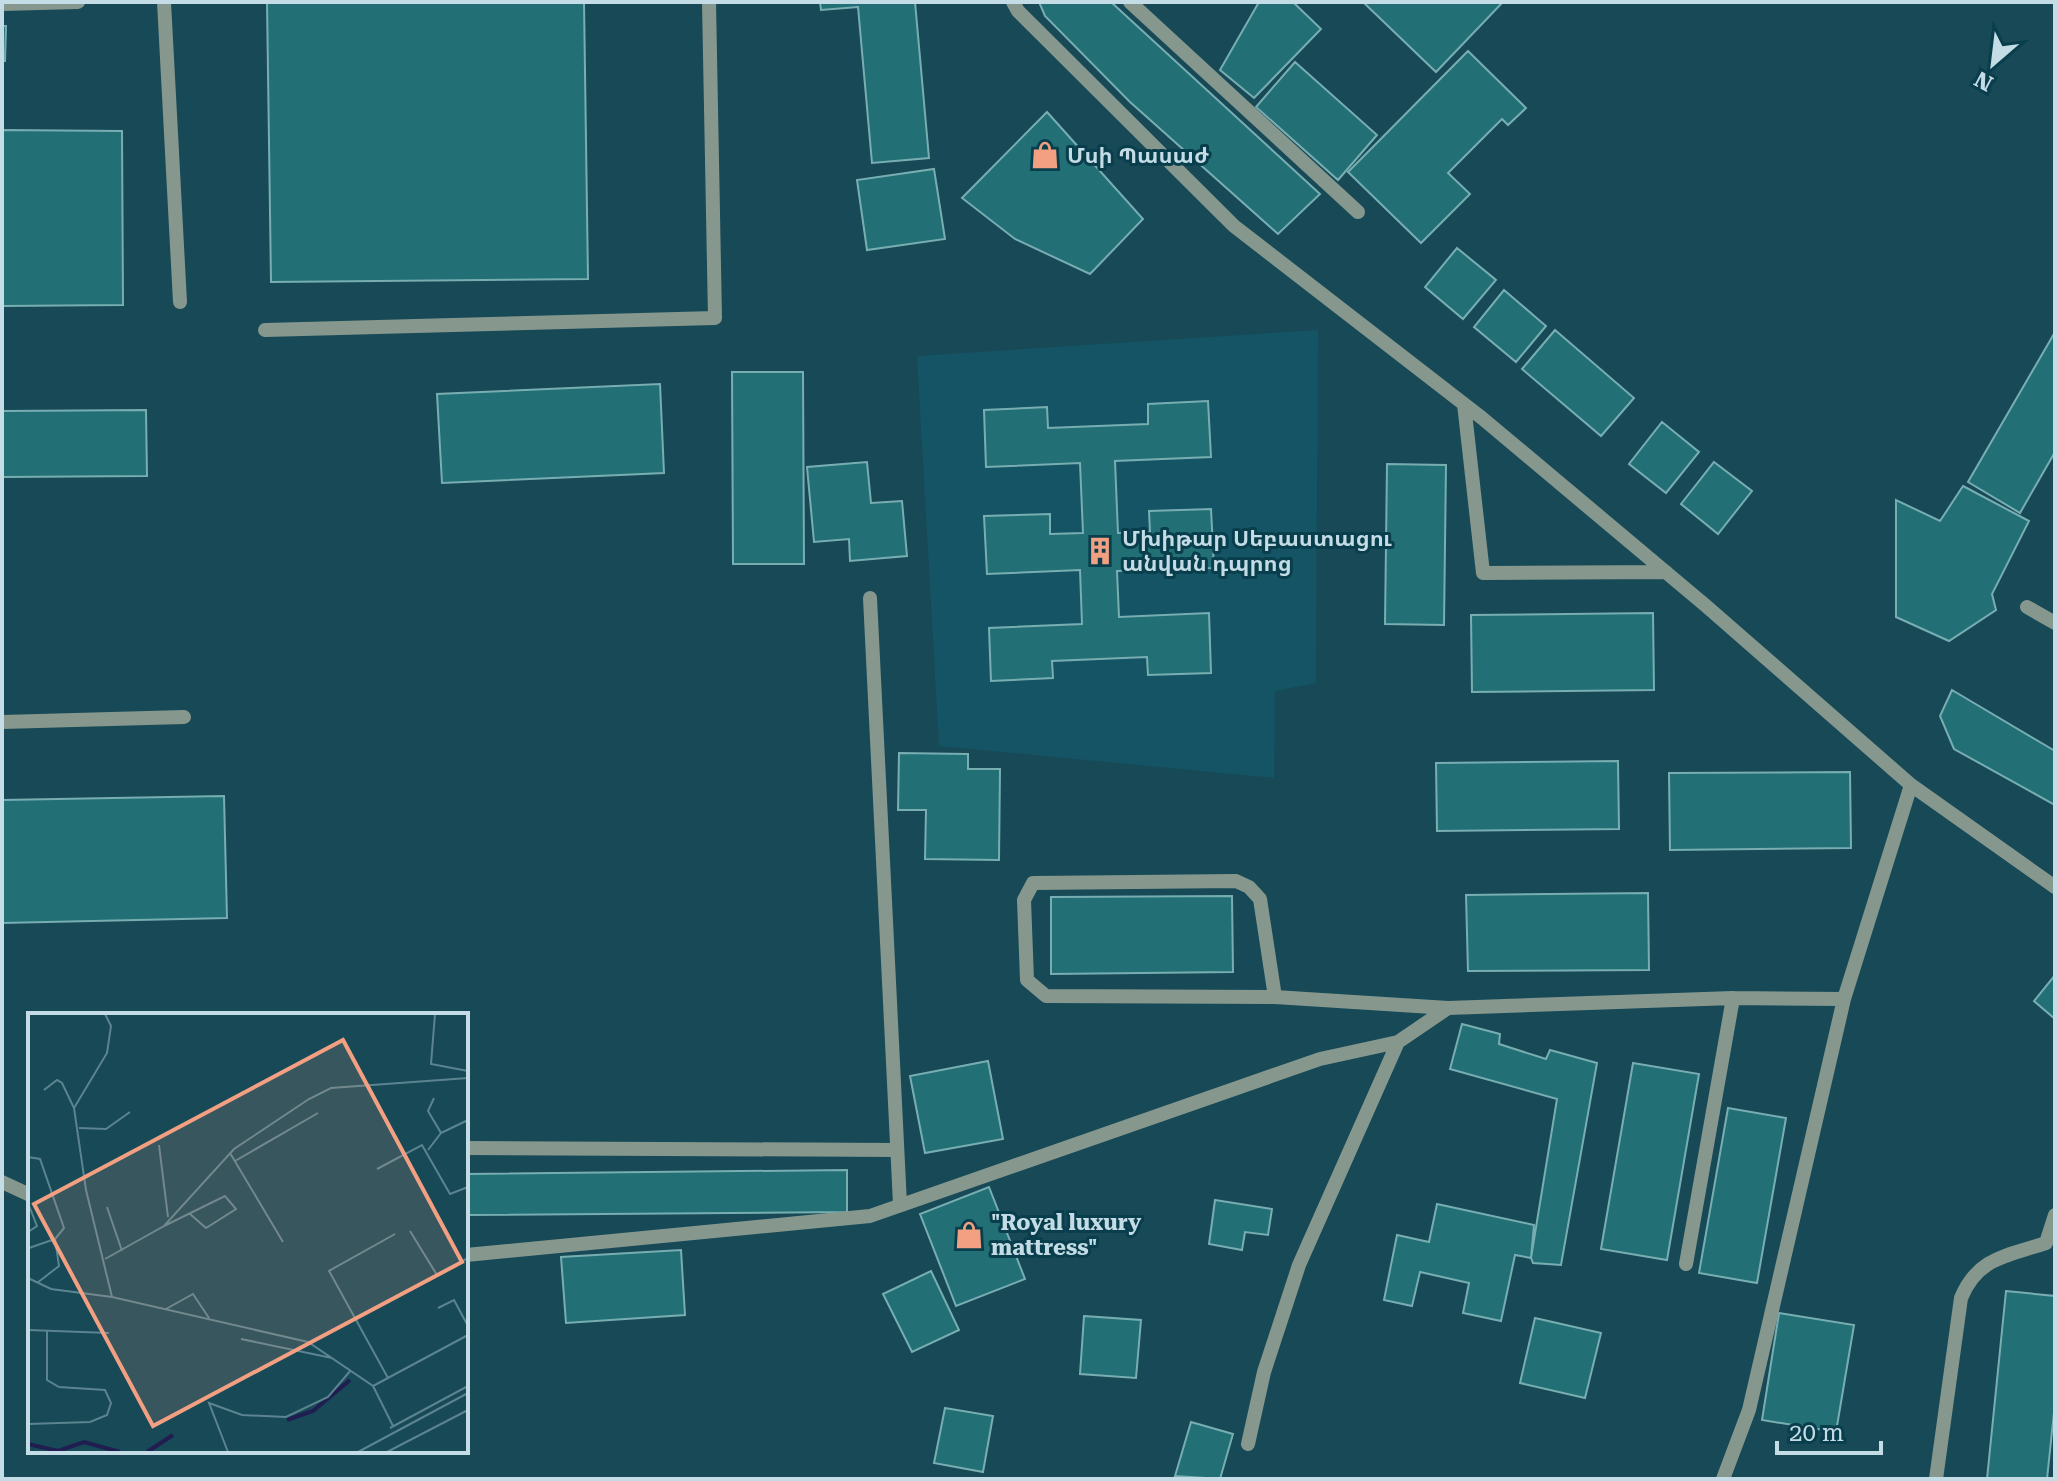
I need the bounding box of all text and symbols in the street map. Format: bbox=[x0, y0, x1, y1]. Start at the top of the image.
north arrow bbox=[1953, 24, 2033, 104]
text: N bbox=[1970, 66, 1997, 96]
shop icon: Մսի Պասաժ bbox=[1030, 140, 1060, 170]
place label: Մսի Պասաժ bbox=[1067, 143, 1209, 168]
place label: Մխիթար Սեբաստացու անվան դպրոց bbox=[1122, 526, 1392, 576]
building icon: Մխիթար Սեբաստացու անվան դպրոց bbox=[1085, 536, 1115, 566]
inset map bbox=[28, 1013, 468, 1453]
place label: "Royal luxury mattress" bbox=[991, 1210, 1142, 1260]
shop icon: "Royal luxury mattress" bbox=[954, 1220, 984, 1250]
scale bar bbox=[1777, 1405, 1881, 1455]
text: 20 m bbox=[1789, 1419, 1844, 1447]

